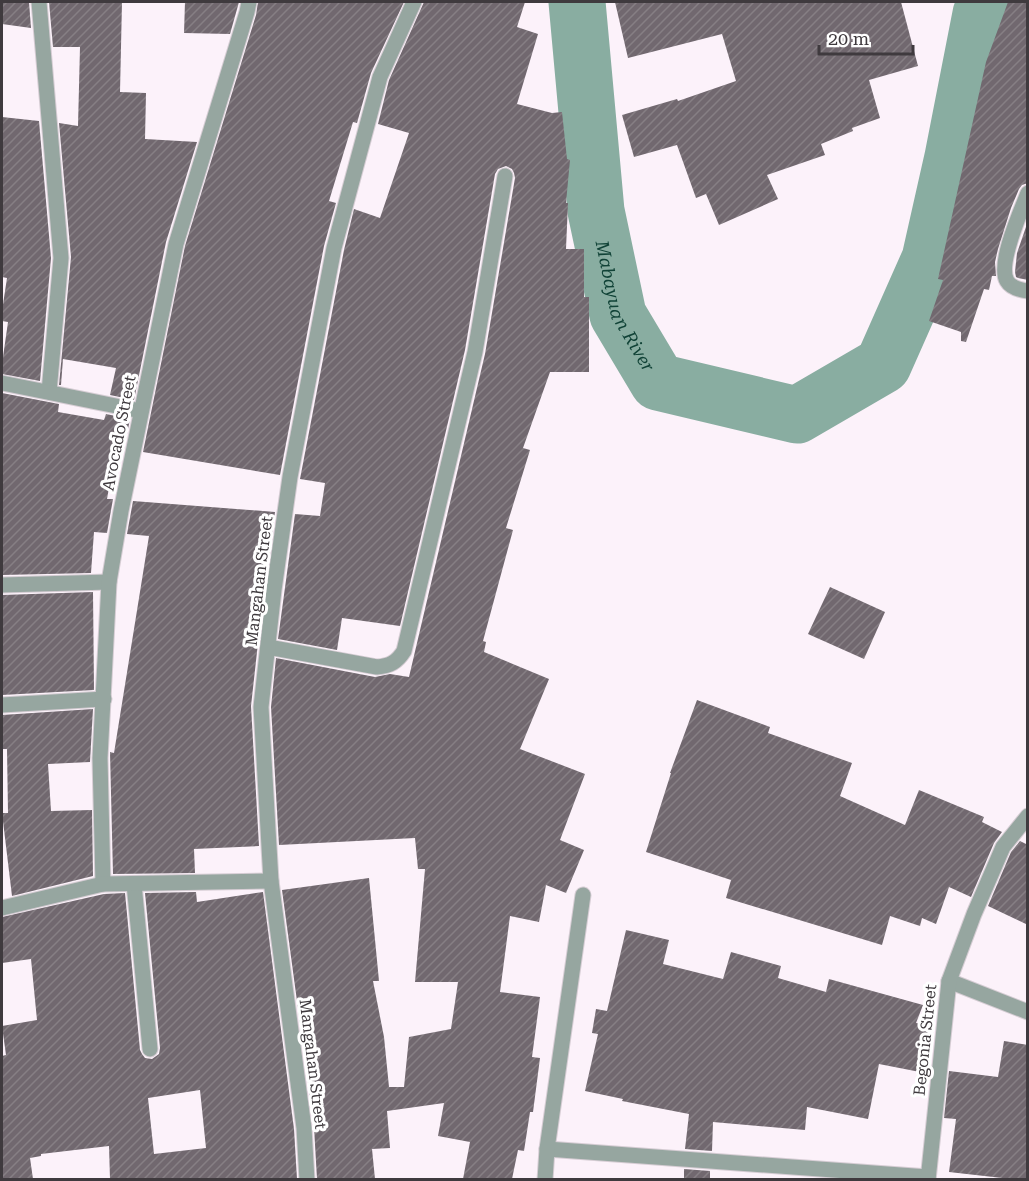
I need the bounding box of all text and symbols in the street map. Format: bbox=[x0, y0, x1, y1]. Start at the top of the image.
scale bar bbox=[819, 18, 914, 56]
text: 20 m bbox=[828, 28, 869, 49]
water label: Mabayuan River bbox=[592, 238, 660, 375]
street label: Avocado Street bbox=[99, 374, 139, 492]
street label: Mangahan Street bbox=[242, 515, 276, 647]
street label: Begonia Street bbox=[910, 983, 940, 1097]
street label: Mangahan Street bbox=[296, 998, 330, 1130]

